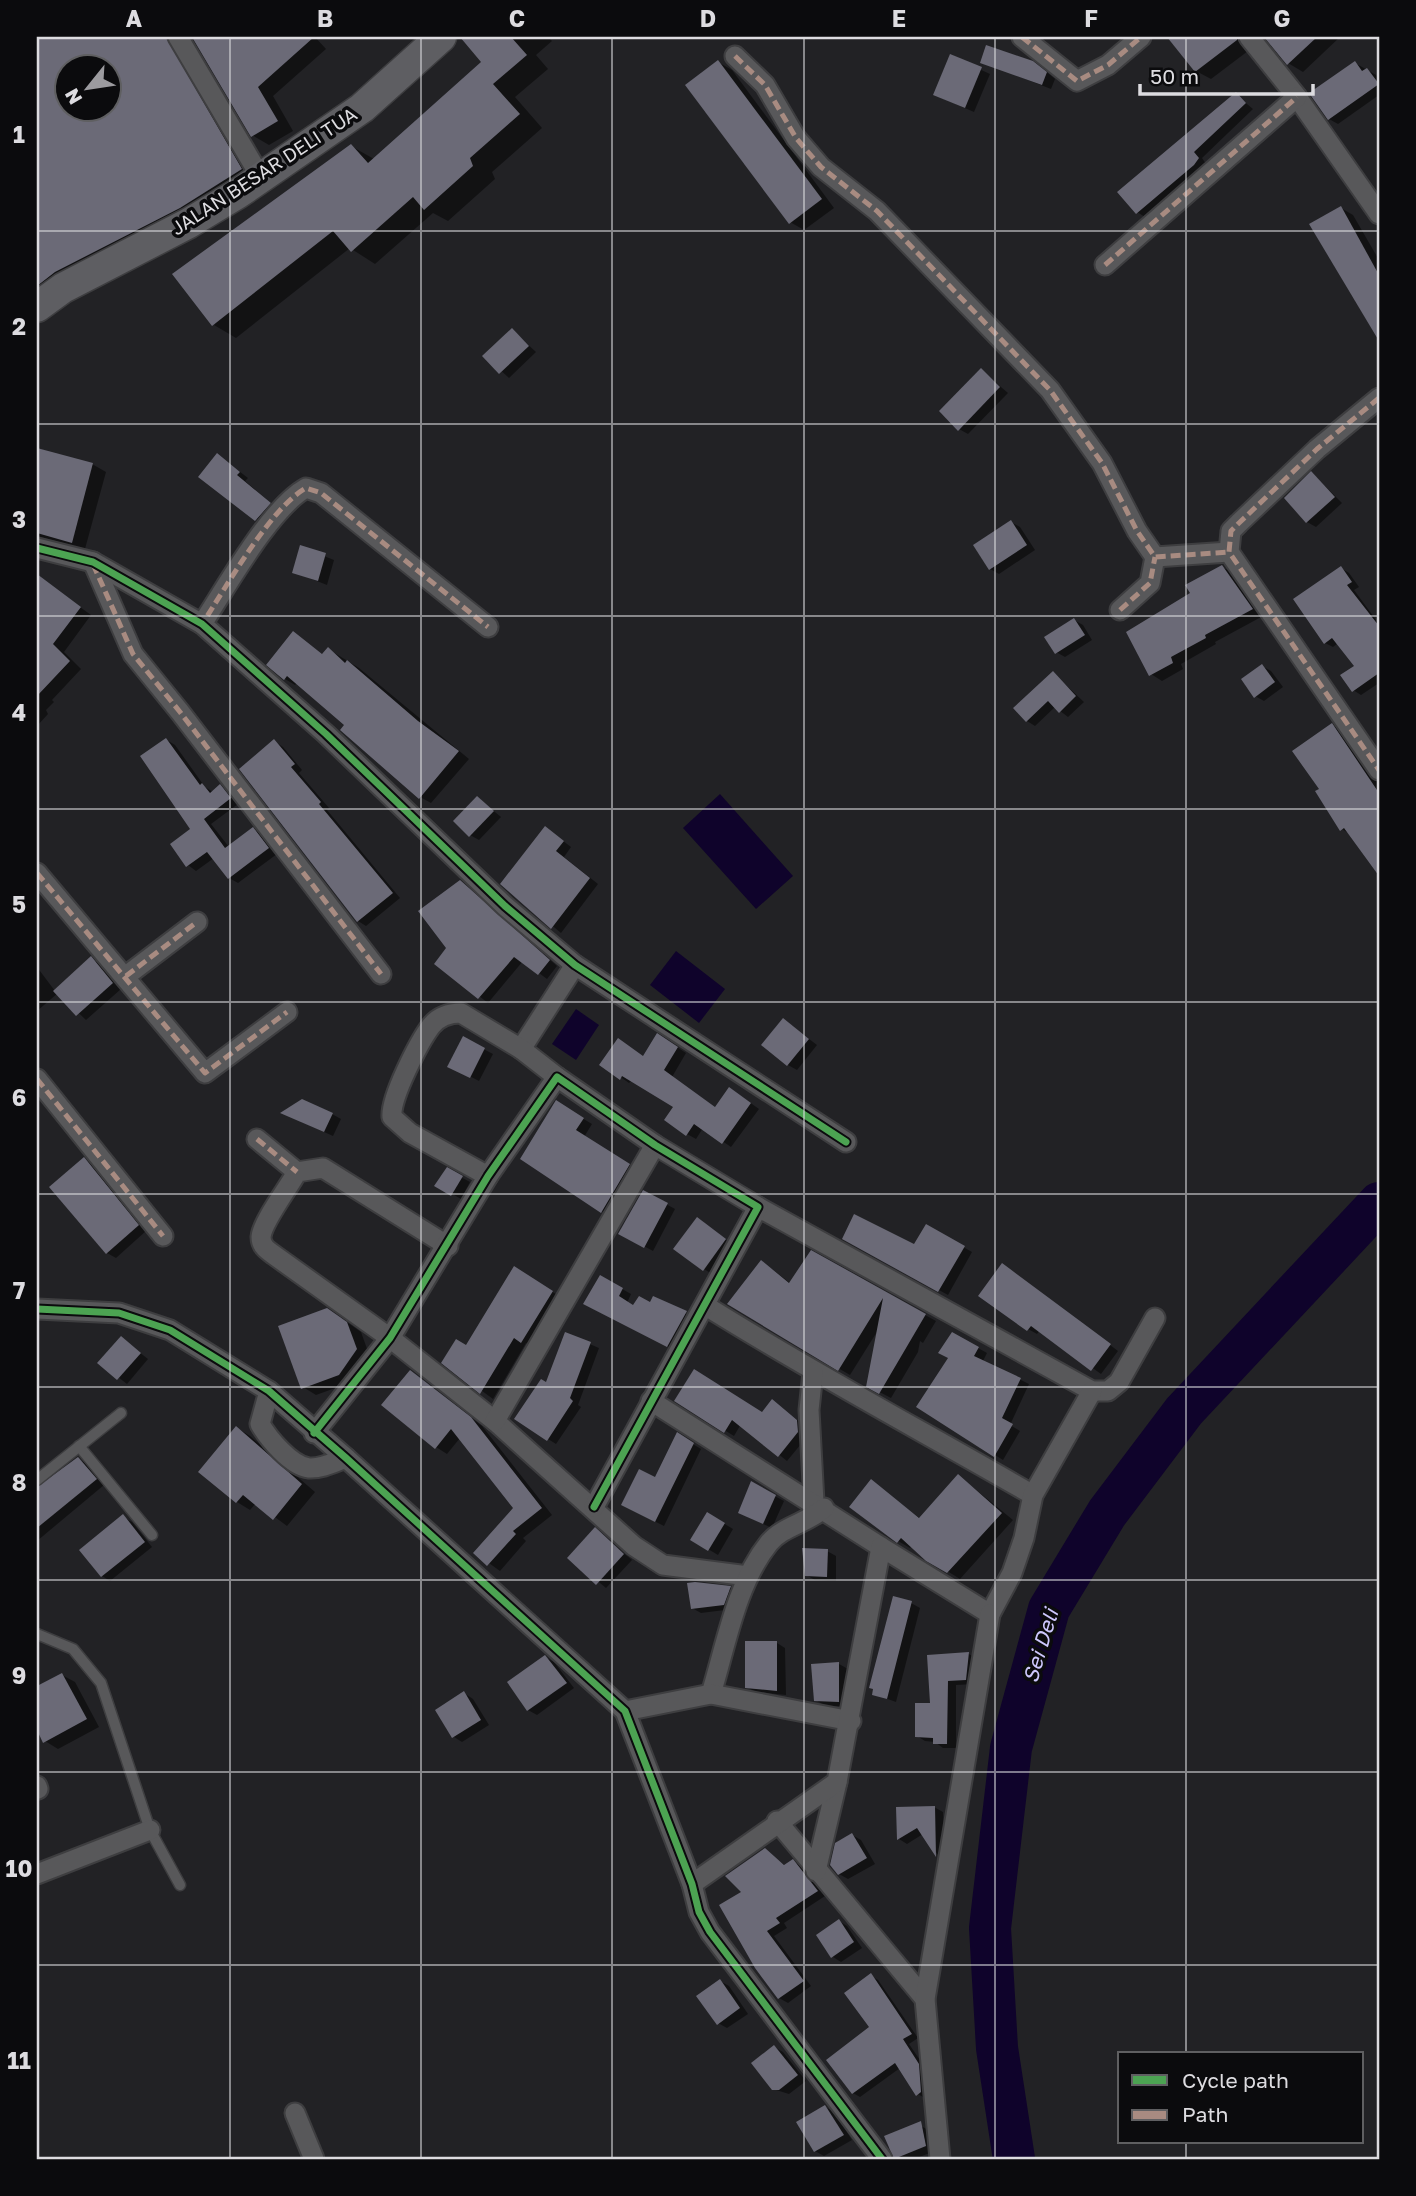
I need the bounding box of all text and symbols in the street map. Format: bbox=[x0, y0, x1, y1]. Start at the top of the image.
text: A bbox=[126, 4, 143, 32]
text: B bbox=[317, 4, 333, 32]
text: C bbox=[509, 4, 525, 32]
text: D bbox=[700, 4, 716, 32]
text: E bbox=[892, 4, 906, 32]
text: F bbox=[1084, 4, 1098, 32]
text: G bbox=[1274, 4, 1290, 32]
north arrow bbox=[52, 52, 122, 122]
scale bar bbox=[1140, 52, 1313, 96]
text: 50 m bbox=[1150, 63, 1199, 89]
text: N bbox=[59, 85, 86, 109]
street label: JALAN BESAR DELI TUA bbox=[166, 102, 361, 239]
text: 1 bbox=[13, 120, 25, 148]
text: 2 bbox=[12, 312, 26, 340]
text: 3 bbox=[12, 505, 26, 533]
text: 4 bbox=[12, 698, 26, 726]
text: 5 bbox=[12, 890, 26, 918]
text: 6 bbox=[12, 1083, 26, 1111]
text: 7 bbox=[13, 1276, 25, 1304]
text: 8 bbox=[12, 1468, 26, 1496]
water label: Sei Deli bbox=[1017, 1603, 1064, 1686]
text: 9 bbox=[12, 1661, 26, 1689]
text: 10 bbox=[6, 1854, 32, 1882]
text: 11 bbox=[7, 2046, 31, 2074]
legend bbox=[1118, 2052, 1364, 2144]
text: Cycle path bbox=[1182, 2067, 1289, 2093]
text: Path bbox=[1182, 2101, 1229, 2127]

